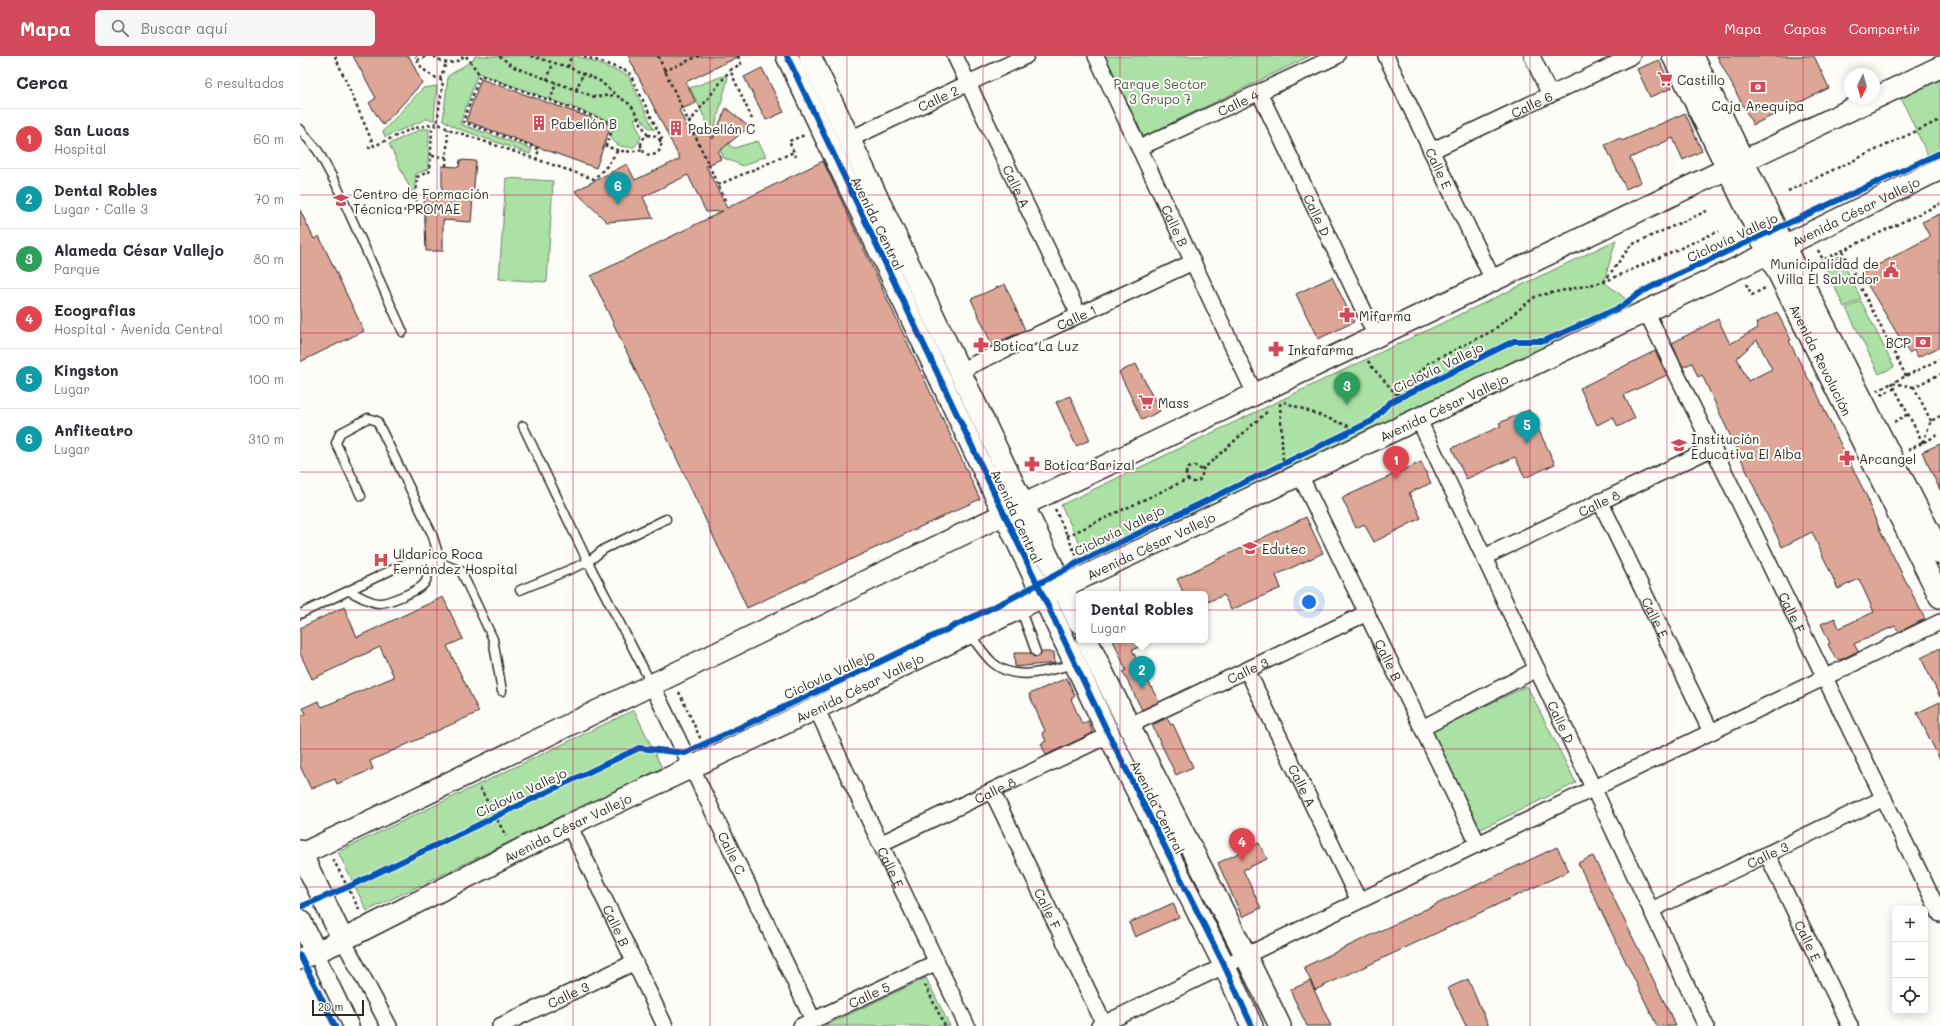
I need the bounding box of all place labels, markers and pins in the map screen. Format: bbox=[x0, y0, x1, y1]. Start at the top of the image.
supermarket icon: Castillo bbox=[1656, 70, 1674, 88]
place label: Castillo bbox=[1677, 71, 1725, 88]
bank icon: Caja Arequipa bbox=[1749, 78, 1767, 96]
place label: Caja Arequipa bbox=[1711, 97, 1805, 114]
building icon: Pabellón B bbox=[530, 114, 548, 132]
place label: Pabellón B bbox=[551, 115, 617, 132]
building icon: Pabellón C bbox=[667, 119, 685, 137]
place label: Pabellón C bbox=[688, 120, 755, 137]
pin: 6 bbox=[605, 172, 631, 205]
place label: Centro de Formación Técnica PROMAE bbox=[353, 185, 489, 217]
school or university icon: Centro de Formación Técnica PROMAE bbox=[332, 191, 350, 209]
place label: Municipalidad de Villa El Salvador bbox=[1770, 255, 1879, 287]
public building icon: Municipalidad de Villa El Salvador bbox=[1882, 261, 1900, 279]
pharmacy icon: Mifarma bbox=[1338, 306, 1356, 324]
place label: Mifarma bbox=[1359, 307, 1411, 324]
bank icon: BCP bbox=[1914, 333, 1932, 351]
place label: BCP bbox=[1886, 334, 1911, 351]
pharmacy icon: Botica La Luz bbox=[972, 336, 990, 354]
place label: Botica La Luz bbox=[993, 337, 1079, 354]
pharmacy icon: Inkafarma bbox=[1267, 340, 1285, 358]
place label: Inkafarma bbox=[1288, 341, 1354, 358]
pin: 3 bbox=[1334, 372, 1360, 405]
supermarket icon: Mass bbox=[1137, 393, 1155, 411]
place label: Mass bbox=[1158, 394, 1189, 411]
pin: 5 bbox=[1514, 411, 1540, 444]
place label: Institución Educativa El Alba bbox=[1691, 430, 1802, 462]
school or university icon: Institución Educativa El Alba bbox=[1670, 436, 1688, 454]
pin: 1 bbox=[1383, 446, 1409, 479]
pharmacy icon: Arcangel bbox=[1838, 449, 1856, 467]
place label: Arcangel bbox=[1859, 450, 1916, 467]
pharmacy icon: Botica Barizal bbox=[1023, 455, 1041, 473]
place label: Botica Barizal bbox=[1044, 456, 1135, 473]
school or university icon: Edutec bbox=[1241, 539, 1259, 557]
place label: Edutec bbox=[1262, 540, 1307, 557]
place label: Uldarico Roca Fernández Hospital bbox=[393, 545, 517, 577]
hospital icon: Uldarico Roca Fernández Hospital bbox=[372, 551, 390, 569]
pin: 2 bbox=[1129, 656, 1155, 689]
pin: 4 bbox=[1229, 828, 1255, 861]

